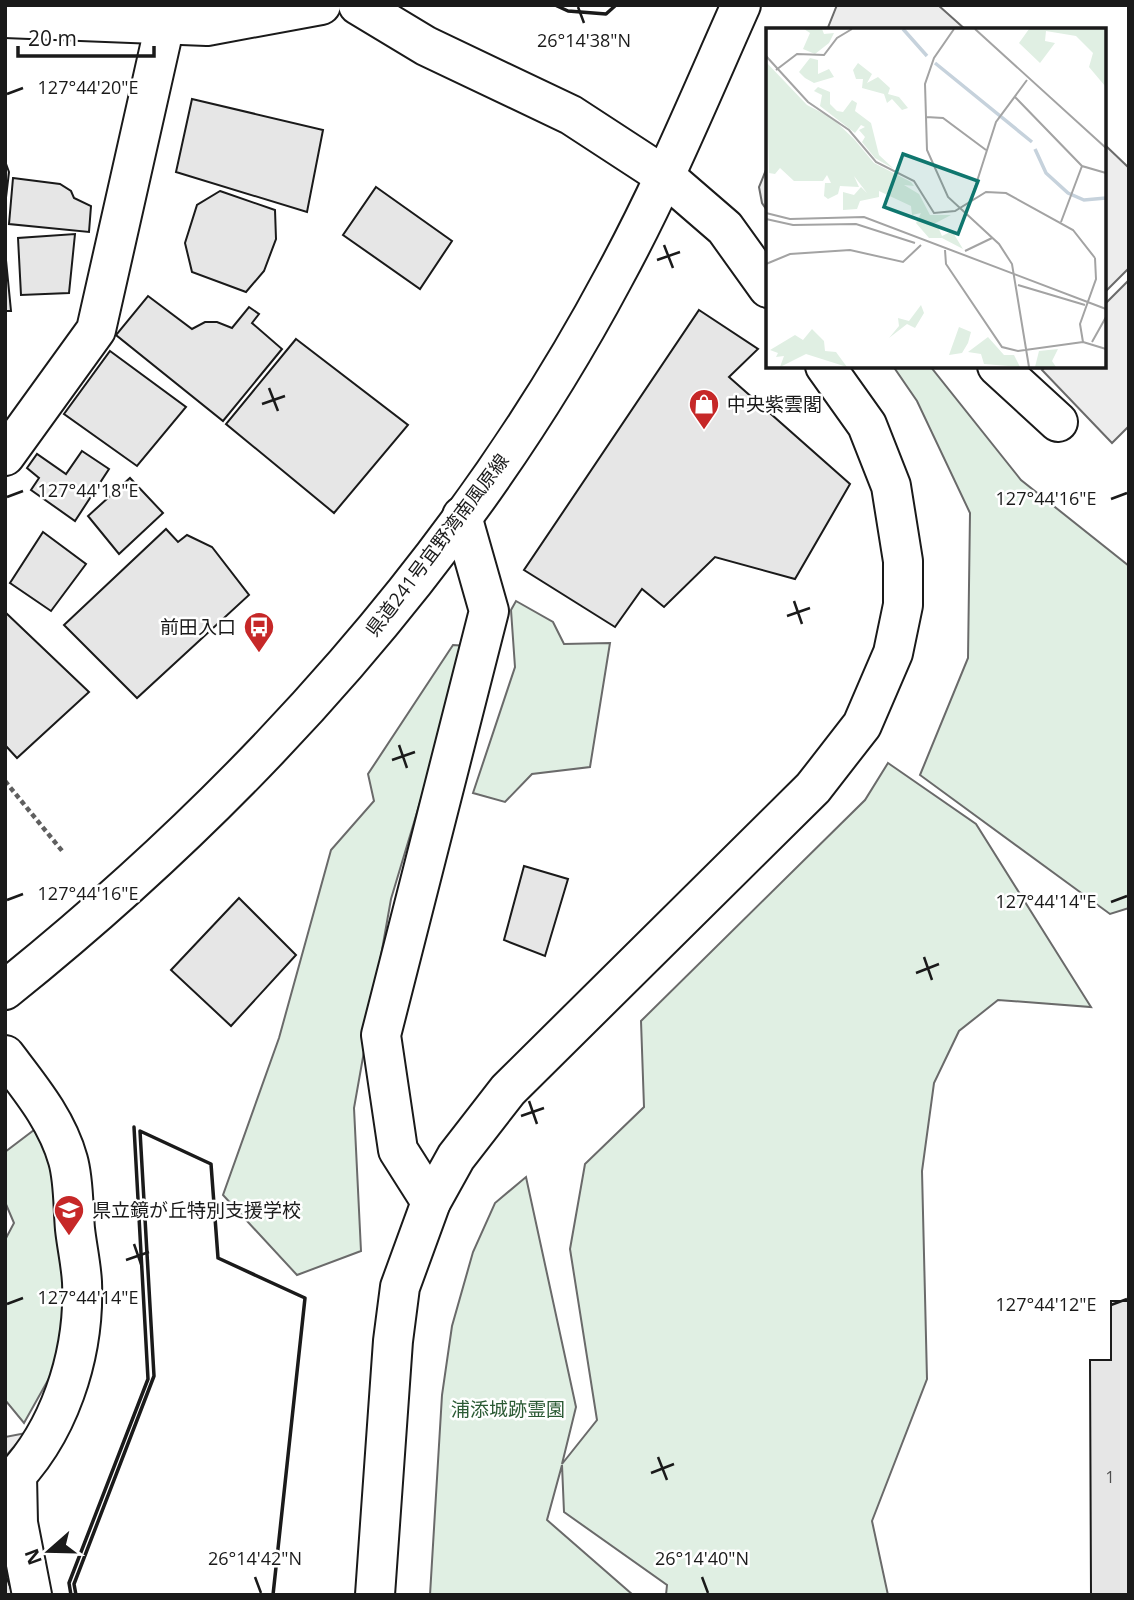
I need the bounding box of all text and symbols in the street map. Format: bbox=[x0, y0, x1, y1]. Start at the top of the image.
scale bar bbox=[18, 14, 154, 58]
text: 20 m bbox=[28, 24, 77, 52]
text: 26°14'38"N bbox=[537, 28, 631, 52]
inset map bbox=[766, 28, 1106, 368]
text: 127°44'20"E bbox=[38, 75, 138, 99]
shop icon: 中央紫雲閣 bbox=[687, 387, 721, 431]
place label: 中央紫雲閣 bbox=[727, 391, 822, 417]
street label: 県道241号宜野湾南風原線 bbox=[360, 448, 514, 642]
text: 127°44'18"E bbox=[38, 478, 138, 502]
text: 127°44'16"E bbox=[996, 486, 1096, 510]
bus stop icon: 前田入口 bbox=[242, 610, 276, 654]
place label: 前田入口 bbox=[160, 614, 236, 640]
text: 127°44'16"E bbox=[38, 881, 138, 905]
text: 127°44'14"E bbox=[996, 889, 1096, 913]
school or university icon: 県立鏡が丘特別支援学校 bbox=[52, 1193, 86, 1237]
place label: 県立鏡が丘特別支援学校 bbox=[92, 1197, 301, 1223]
text: 127°44'14"E bbox=[38, 1285, 138, 1309]
text: 127°44'12"E bbox=[996, 1292, 1096, 1316]
park label: 浦添城跡霊園 bbox=[451, 1396, 565, 1422]
house number: 1 bbox=[1105, 1466, 1115, 1488]
north arrow bbox=[14, 1516, 84, 1586]
text: N bbox=[18, 1545, 48, 1569]
text: 26°14'42"N bbox=[208, 1546, 302, 1570]
text: 26°14'40"N bbox=[655, 1546, 749, 1570]

